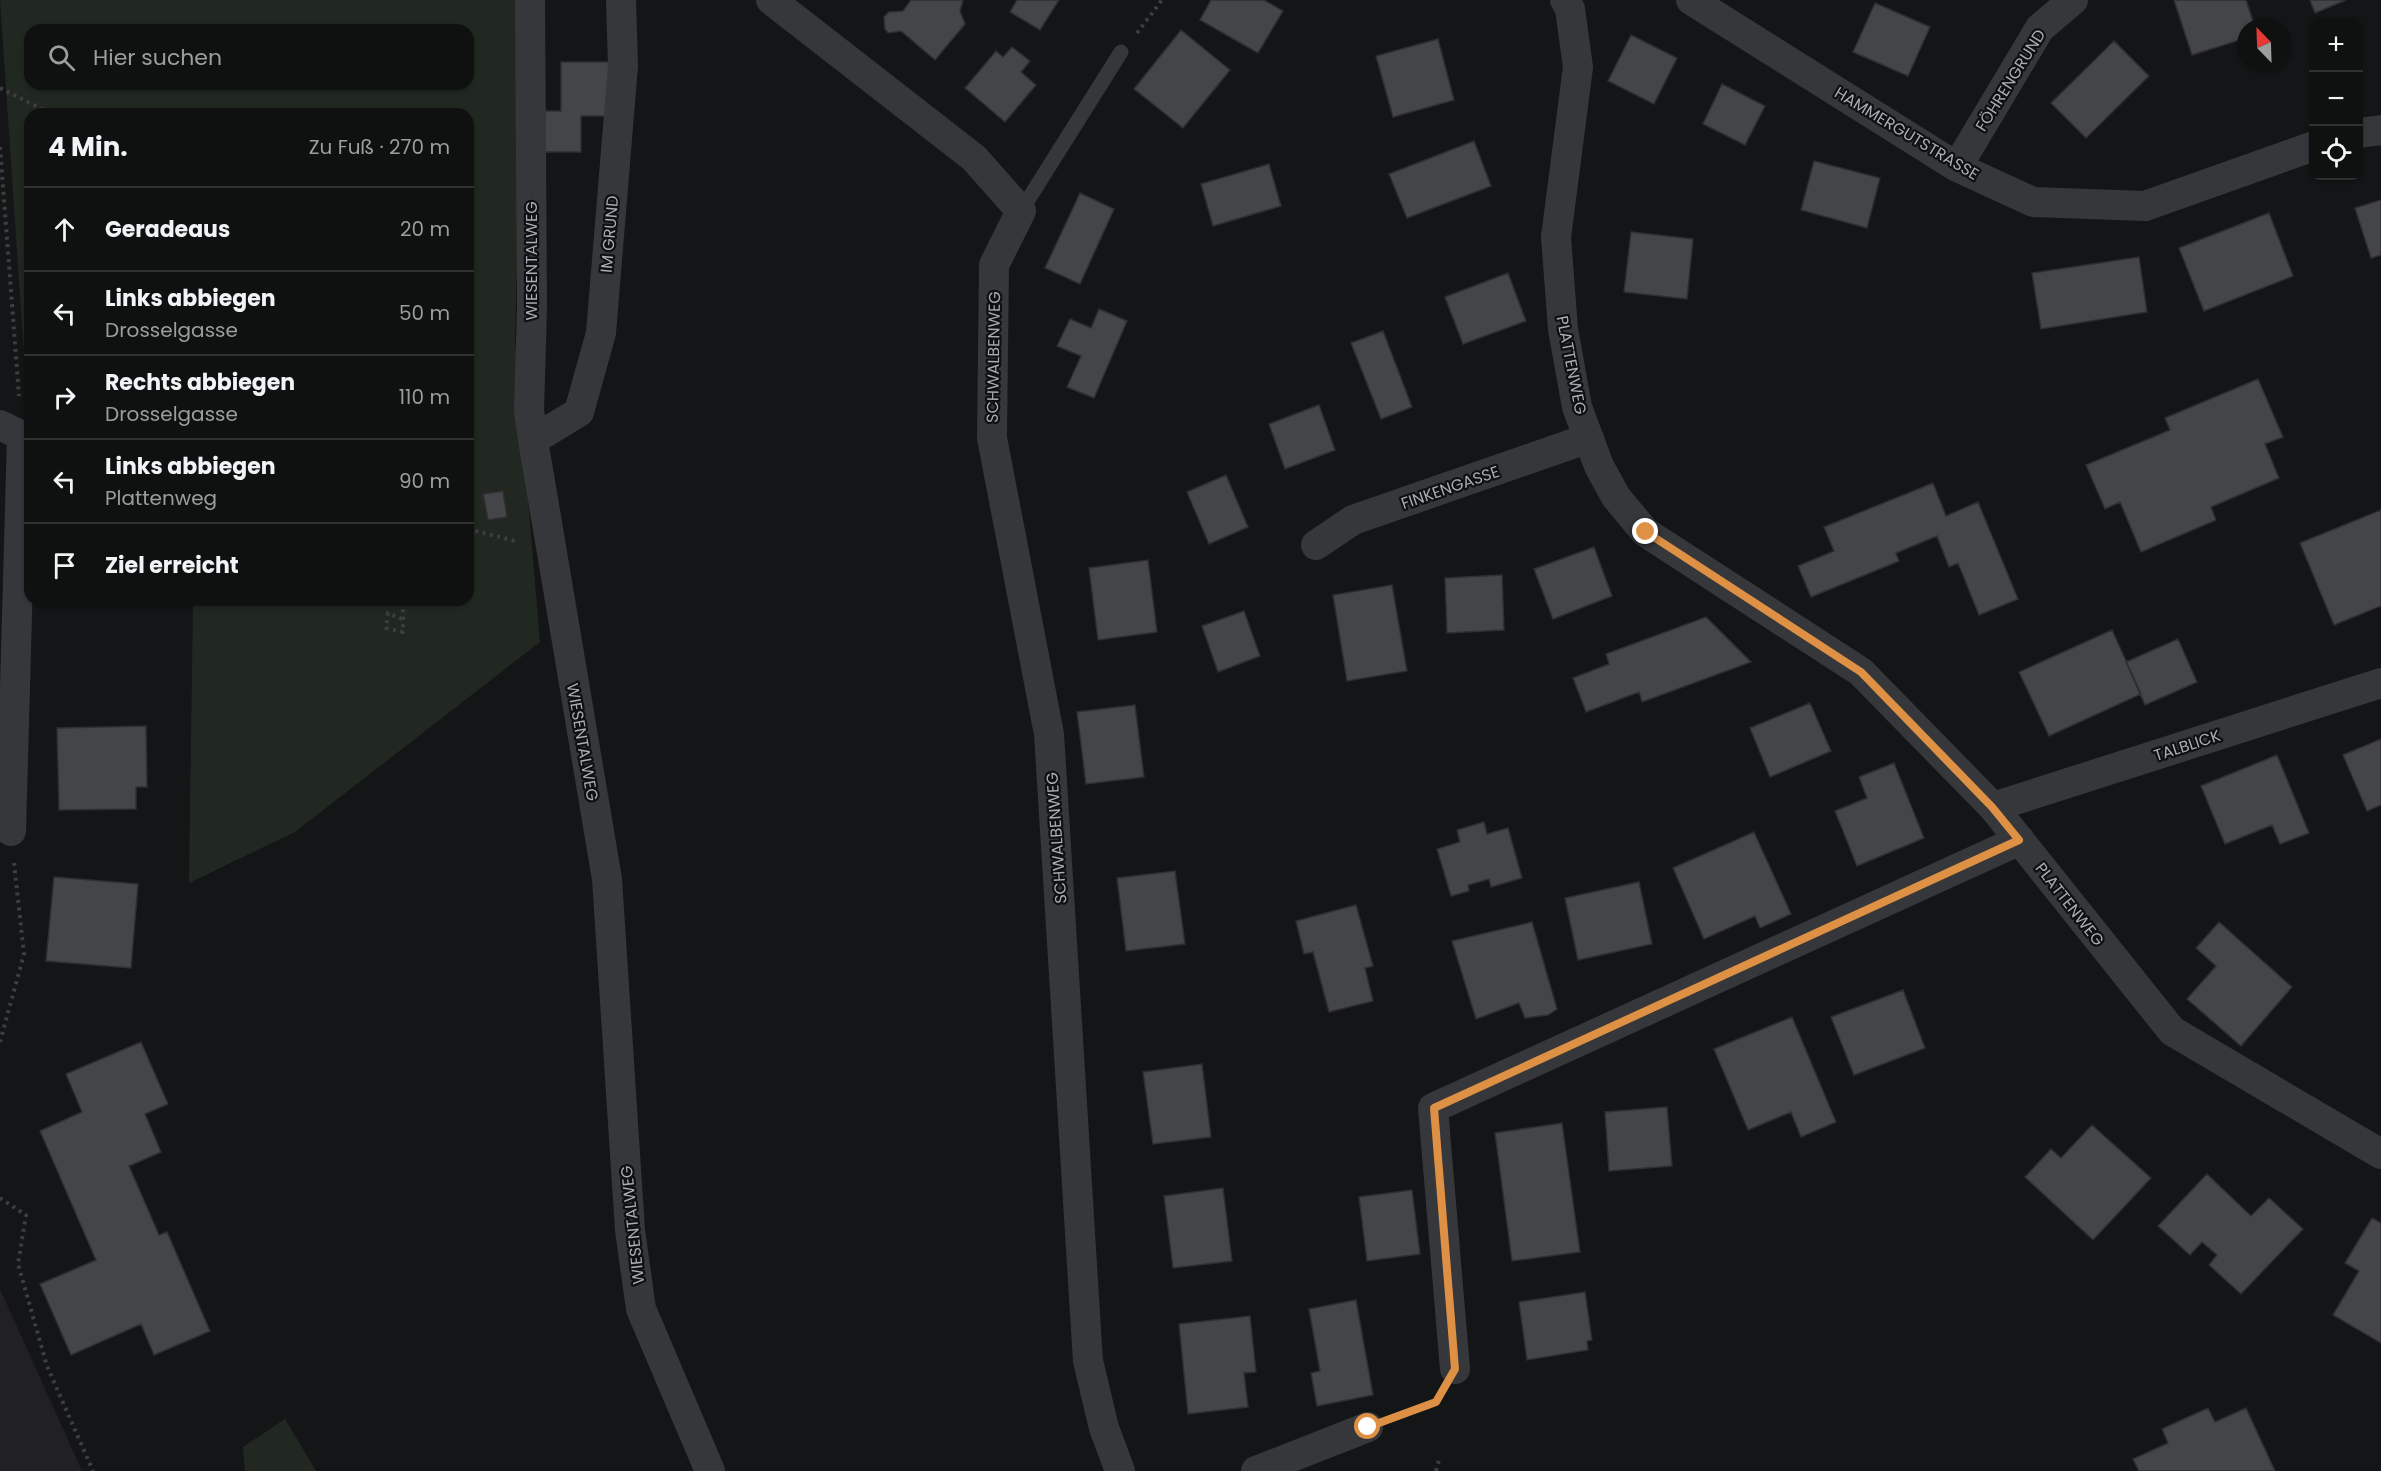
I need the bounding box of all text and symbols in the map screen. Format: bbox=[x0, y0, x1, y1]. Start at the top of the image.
north arrow bbox=[2237, 18, 2291, 72]
map controls bbox=[2309, 18, 2363, 180]
button: + bbox=[2309, 18, 2363, 72]
search box bbox=[24, 24, 474, 90]
street label: FÖHRENGRUND bbox=[1970, 25, 2051, 136]
icon: search bbox=[45, 41, 78, 74]
text: Hier suchen bbox=[93, 42, 222, 73]
button: − bbox=[2309, 72, 2363, 126]
street label: HAMMERGUTSTRASSE bbox=[1830, 81, 1983, 186]
button: locate bbox=[2309, 126, 2363, 180]
text: 4 Min. bbox=[48, 129, 128, 165]
text: Zu Fuß · 270 m bbox=[309, 133, 450, 161]
street label: IM GRUND bbox=[595, 194, 624, 274]
street label: WIESENTALWEG bbox=[520, 201, 543, 321]
icon: ahead bbox=[48, 213, 81, 246]
text: Geradeaus bbox=[105, 214, 230, 245]
text: 20 m bbox=[400, 215, 450, 243]
text: Links abbiegen bbox=[105, 283, 276, 314]
street label: SCHWALBENWEG bbox=[981, 291, 1006, 423]
icon: left bbox=[48, 297, 81, 330]
text: 50 m bbox=[399, 299, 450, 327]
street label: PLATTENWEG bbox=[1551, 314, 1592, 416]
text: Drosselgasse bbox=[105, 316, 238, 344]
text: Rechts abbiegen bbox=[105, 367, 295, 398]
icon: right bbox=[48, 381, 81, 414]
text: 110 m bbox=[399, 383, 450, 411]
text: Drosselgasse bbox=[105, 400, 238, 428]
text: Links abbiegen bbox=[105, 451, 276, 482]
street label: FINKENGASSE bbox=[1398, 460, 1502, 515]
icon: left bbox=[48, 465, 81, 498]
text: 90 m bbox=[399, 467, 450, 495]
text: Plattenweg bbox=[105, 484, 217, 512]
route end bbox=[1632, 518, 1658, 544]
icon: arrive bbox=[48, 549, 81, 582]
text: Ziel erreicht bbox=[105, 550, 239, 581]
street label: WIESENTALWEG bbox=[561, 681, 604, 803]
street label: TALBLICK bbox=[2151, 724, 2224, 767]
street label: SCHWALBENWEG bbox=[1040, 771, 1073, 904]
street label: PLATTENWEG bbox=[2030, 858, 2109, 951]
street label: WIESENTALWEG bbox=[615, 1164, 650, 1285]
route start bbox=[1354, 1413, 1380, 1439]

